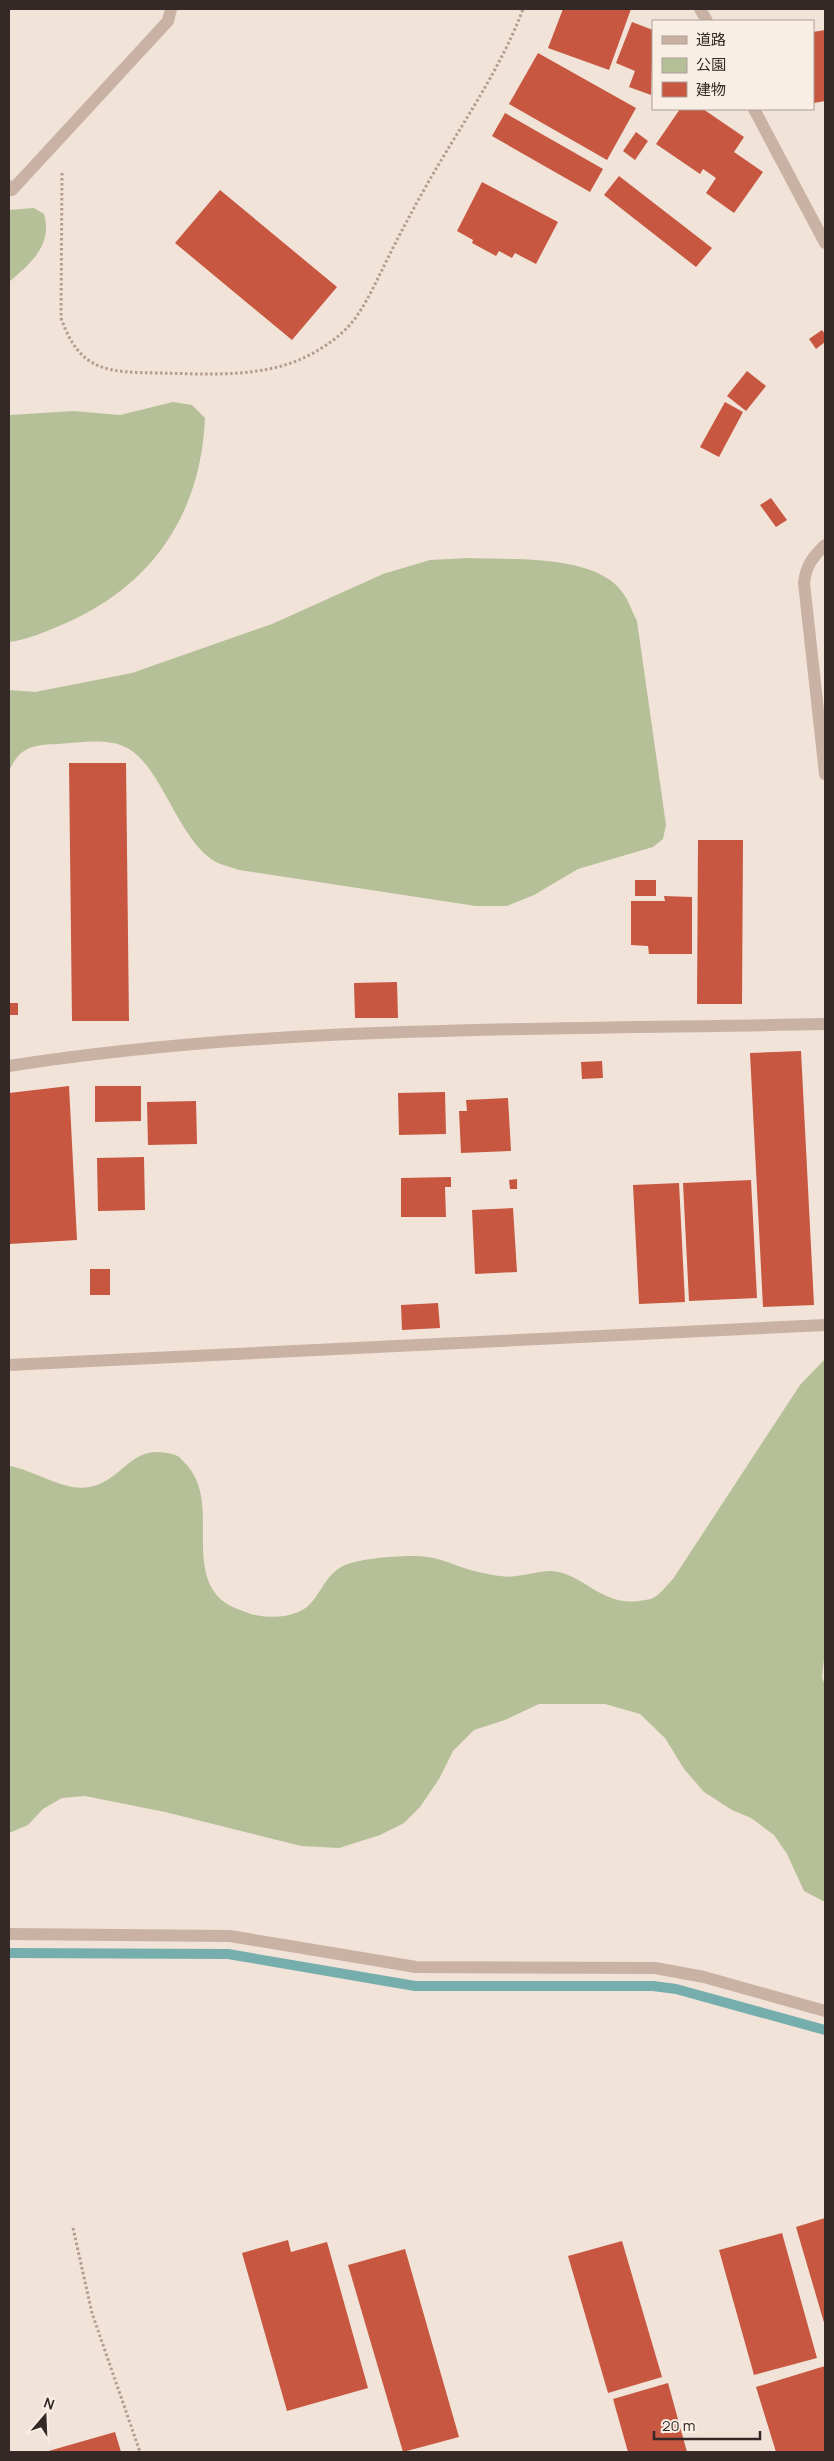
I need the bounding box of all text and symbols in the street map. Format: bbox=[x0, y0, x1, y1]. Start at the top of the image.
legend bbox=[652, 20, 814, 110]
text: 道路 bbox=[696, 29, 726, 50]
text: 公園 bbox=[696, 54, 726, 75]
text: 建物 bbox=[696, 79, 726, 100]
north arrow bbox=[20, 2391, 70, 2441]
text: N bbox=[42, 2393, 57, 2414]
scale bar bbox=[654, 2408, 760, 2440]
text: 20 m bbox=[662, 2415, 695, 2436]

